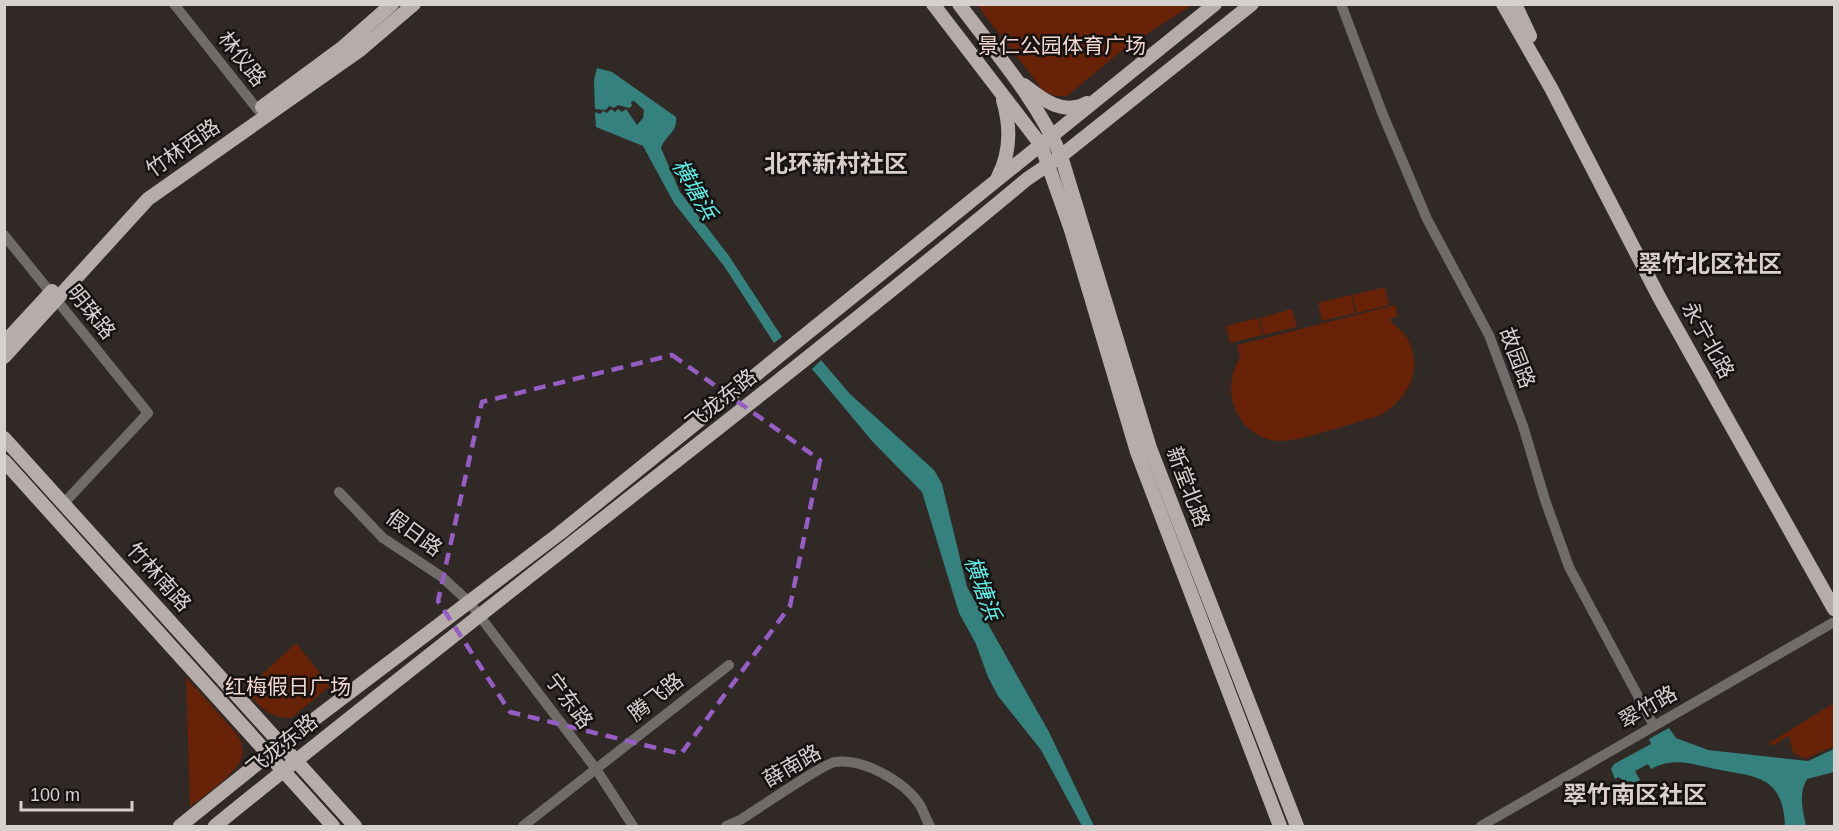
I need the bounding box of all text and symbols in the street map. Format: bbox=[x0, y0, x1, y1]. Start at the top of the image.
street label: 林仪路 bbox=[214, 27, 271, 91]
park label: 景仁公园体育广场 bbox=[978, 34, 1146, 57]
street label: 竹林西路 bbox=[142, 114, 224, 181]
district label: 北环新村社区 bbox=[764, 150, 908, 177]
water label: 横塘浜 bbox=[667, 154, 723, 226]
district label: 翠竹北区社区 bbox=[1638, 250, 1782, 277]
street label: 明珠路 bbox=[63, 280, 120, 343]
street label: 永宁北路 bbox=[1678, 297, 1739, 382]
street label: 故园路 bbox=[1495, 324, 1539, 391]
street label: 飞龙东路 bbox=[681, 364, 761, 435]
street label: 新堂北路 bbox=[1163, 443, 1214, 530]
street label: 假日路 bbox=[382, 505, 447, 560]
street label: 竹林南路 bbox=[123, 538, 196, 616]
water label: 横塘浜 bbox=[959, 553, 1006, 625]
street label: 腾飞路 bbox=[624, 668, 688, 725]
street label: 宁东路 bbox=[541, 669, 598, 733]
park label: 红梅假日广场 bbox=[225, 675, 351, 698]
street label: 翠竹路 bbox=[1615, 681, 1681, 732]
street label: 飞龙东路 bbox=[242, 709, 322, 780]
street label: 薛南路 bbox=[759, 740, 825, 791]
scale bar bbox=[21, 774, 132, 812]
district label: 翠竹南区社区 bbox=[1563, 781, 1707, 808]
text: 100 m bbox=[30, 785, 80, 805]

